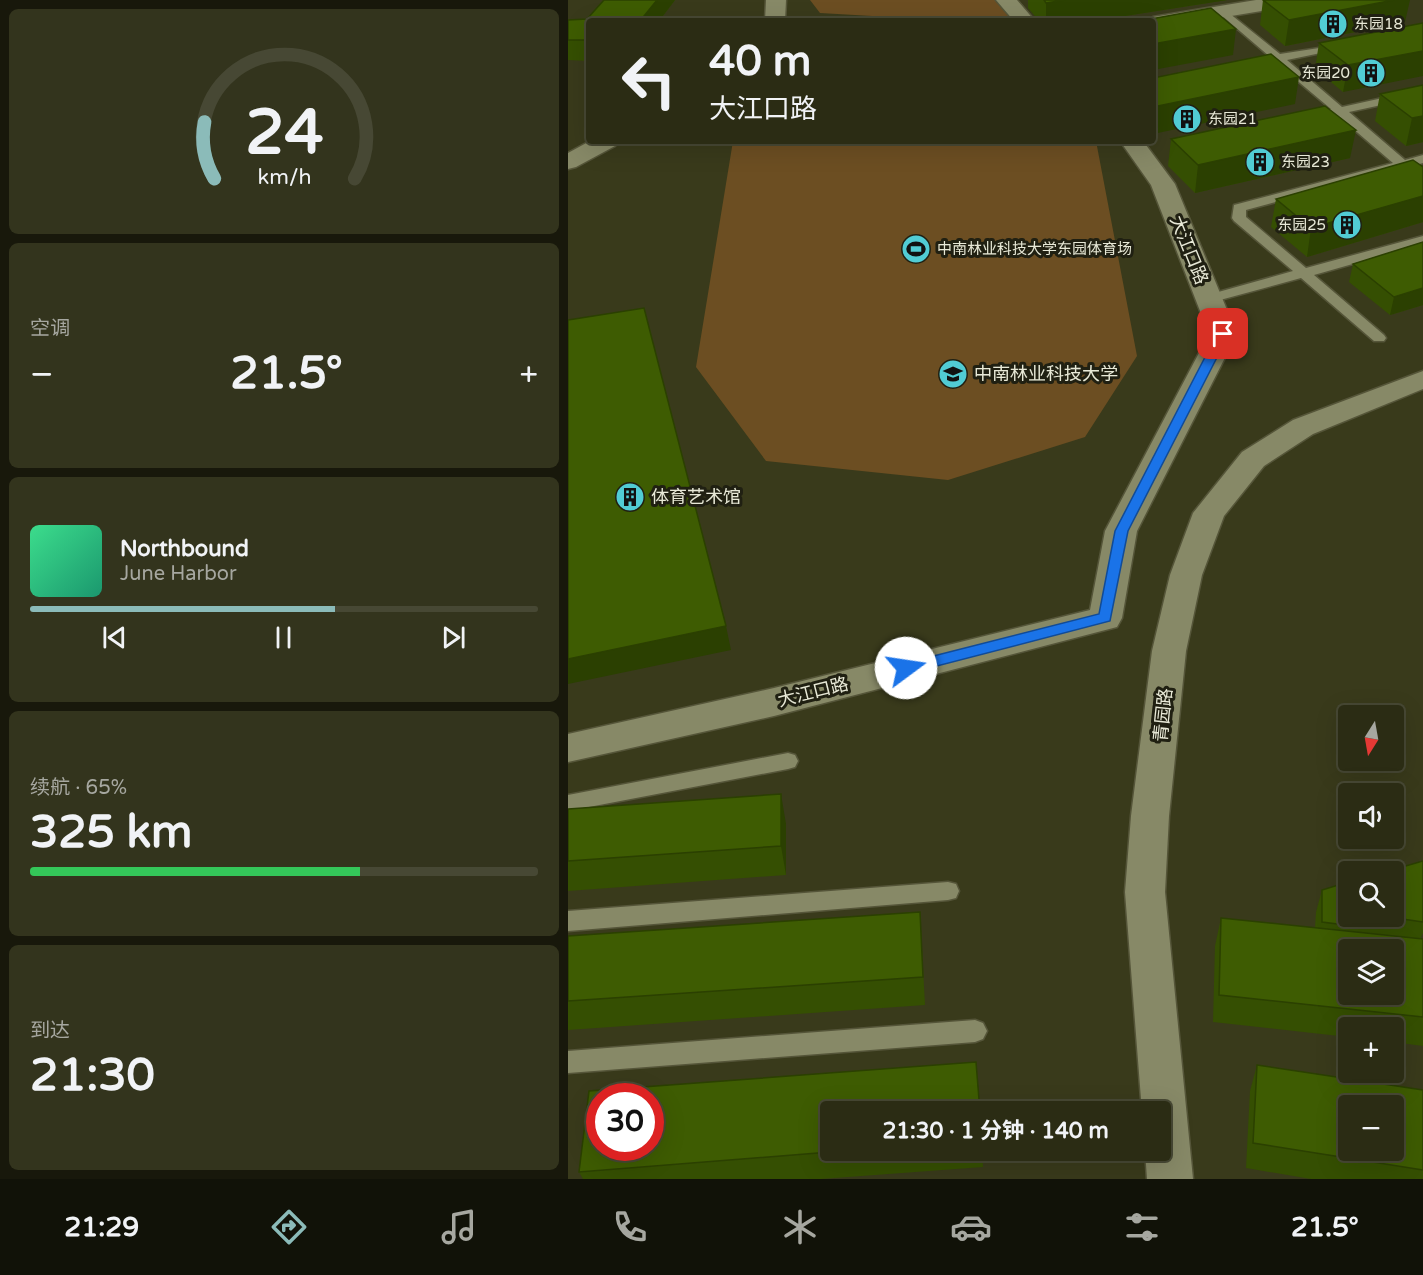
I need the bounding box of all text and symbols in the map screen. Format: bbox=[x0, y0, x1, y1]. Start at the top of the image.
building icon: 东园18 bbox=[1317, 8, 1349, 40]
place label: 东园18 bbox=[1354, 15, 1403, 33]
text: 40 m bbox=[709, 36, 811, 87]
icon: left bbox=[610, 42, 688, 120]
building icon: 东园20 bbox=[1355, 57, 1387, 89]
place label: 东园20 bbox=[1301, 64, 1350, 82]
text: 大江口路 bbox=[709, 93, 817, 126]
text: 24 bbox=[245, 96, 323, 171]
building icon: 东园21 bbox=[1171, 103, 1203, 135]
place label: 东园21 bbox=[1208, 110, 1257, 128]
building icon: 东园23 bbox=[1244, 146, 1276, 178]
place label: 东园23 bbox=[1281, 153, 1330, 171]
text: km/h bbox=[257, 164, 311, 190]
building icon: 东园25 bbox=[1331, 209, 1363, 241]
street label: 大江口路 bbox=[1165, 213, 1213, 287]
place label: 东园25 bbox=[1277, 216, 1326, 234]
sports icon: 中南林业科技大学东园体育场 bbox=[900, 233, 932, 265]
place label: 中南林业科技大学东园体育场 bbox=[937, 240, 1132, 258]
pin bbox=[1197, 308, 1248, 359]
text: 空调 bbox=[30, 317, 70, 341]
icon: arrive bbox=[1206, 317, 1239, 350]
text: 21.5° bbox=[230, 347, 343, 401]
text: − bbox=[30, 355, 54, 394]
text: + bbox=[519, 355, 538, 394]
school or university icon: 中南林业科技大学 bbox=[937, 358, 969, 390]
place label: 中南林业科技大学 bbox=[974, 363, 1118, 385]
building icon: 体育艺术馆 bbox=[614, 481, 646, 513]
place label: 体育艺术馆 bbox=[651, 486, 741, 508]
text: Northbound bbox=[120, 536, 249, 562]
text: June Harbor bbox=[120, 562, 237, 586]
icon: previous bbox=[98, 621, 131, 654]
icon: pause bbox=[267, 621, 300, 654]
icon: next bbox=[437, 621, 470, 654]
position arrow bbox=[874, 636, 938, 700]
street label: 大江口路 bbox=[775, 673, 851, 711]
street label: 青园路 bbox=[1149, 687, 1177, 743]
north arrow bbox=[1338, 705, 1404, 771]
map controls bbox=[1338, 705, 1404, 1161]
text: 续航 · 65% bbox=[30, 776, 127, 800]
button: sound bbox=[1338, 783, 1404, 849]
text: 325 km bbox=[30, 806, 192, 860]
button: search bbox=[1338, 861, 1404, 927]
button: layers bbox=[1338, 939, 1404, 1005]
button: + bbox=[1338, 1017, 1404, 1083]
text: 到达 bbox=[30, 1019, 70, 1043]
text: 21:30 bbox=[30, 1049, 155, 1103]
speed limit sign: 30 bbox=[586, 1083, 664, 1161]
button: − bbox=[1338, 1095, 1404, 1161]
text: 21:30 · 1 分钟 · 140 m bbox=[882, 1118, 1109, 1144]
icon: directions bbox=[268, 1206, 310, 1248]
icon: music bbox=[438, 1206, 480, 1248]
icon: phone bbox=[609, 1206, 651, 1248]
icon: climate bbox=[779, 1206, 821, 1248]
icon: car bbox=[950, 1206, 992, 1248]
icon: filters bbox=[1121, 1206, 1163, 1248]
text: 21:29 bbox=[64, 1211, 139, 1244]
text: 21.5° bbox=[1291, 1211, 1359, 1244]

